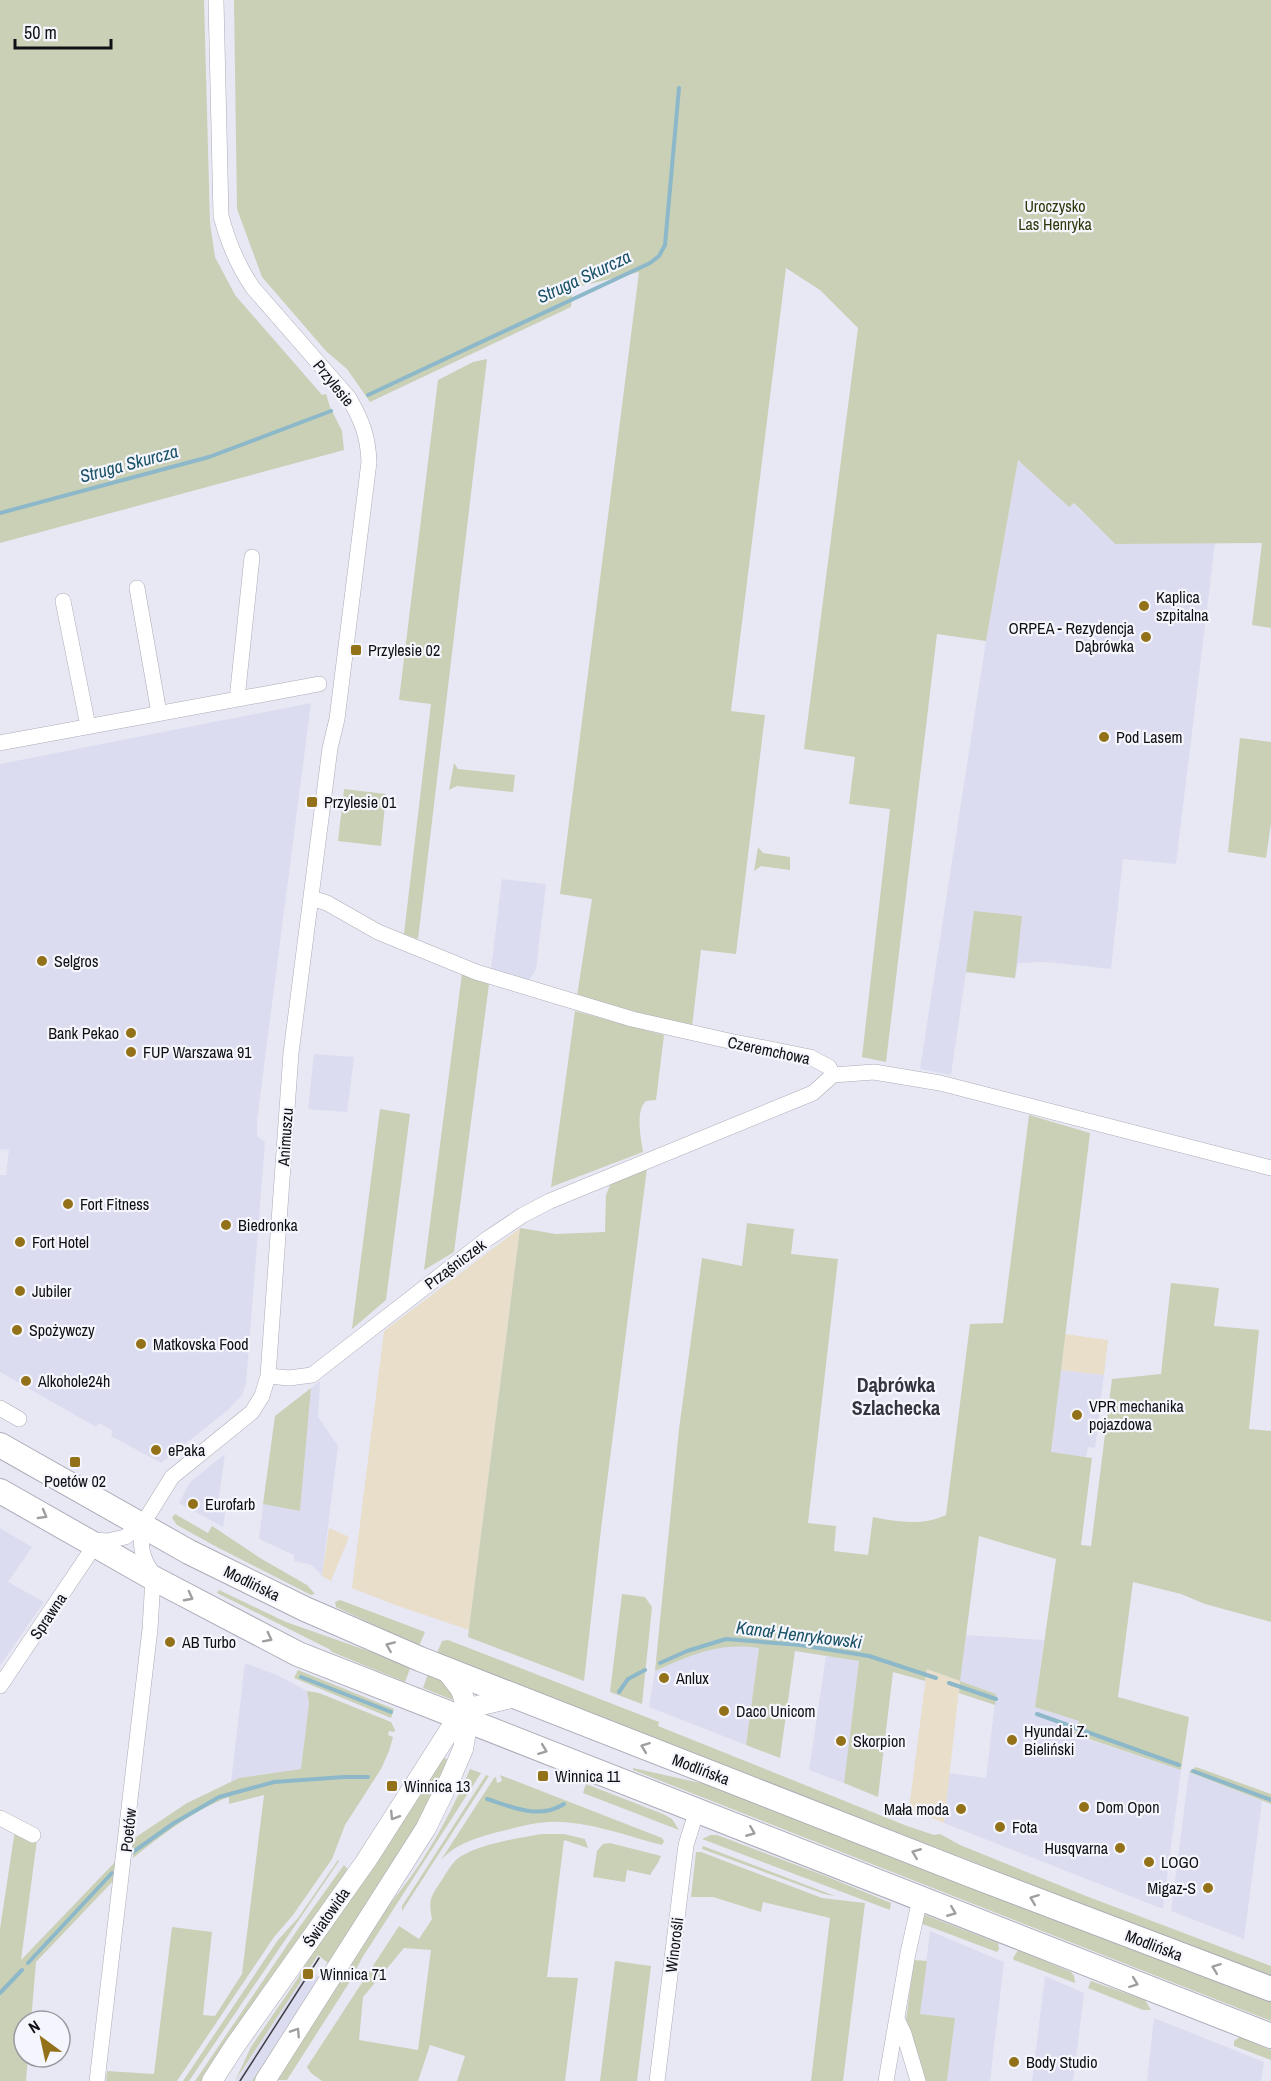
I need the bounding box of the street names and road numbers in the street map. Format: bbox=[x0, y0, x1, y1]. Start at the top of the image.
street label: Przylesie bbox=[308, 355, 360, 411]
street label: Czeremchowa bbox=[726, 1031, 813, 1070]
street label: Animuszu bbox=[272, 1107, 298, 1168]
street label: Prząśniczek bbox=[420, 1233, 491, 1294]
street label: Modlińska bbox=[220, 1560, 284, 1606]
street label: Sprawna bbox=[24, 1588, 72, 1644]
street label: Modlińska bbox=[669, 1748, 734, 1790]
street label: Poetów bbox=[115, 1807, 141, 1853]
street label: Światowida bbox=[298, 1882, 355, 1951]
street label: Winorośli bbox=[660, 1916, 688, 1974]
street label: Modlińska bbox=[1122, 1924, 1187, 1966]

